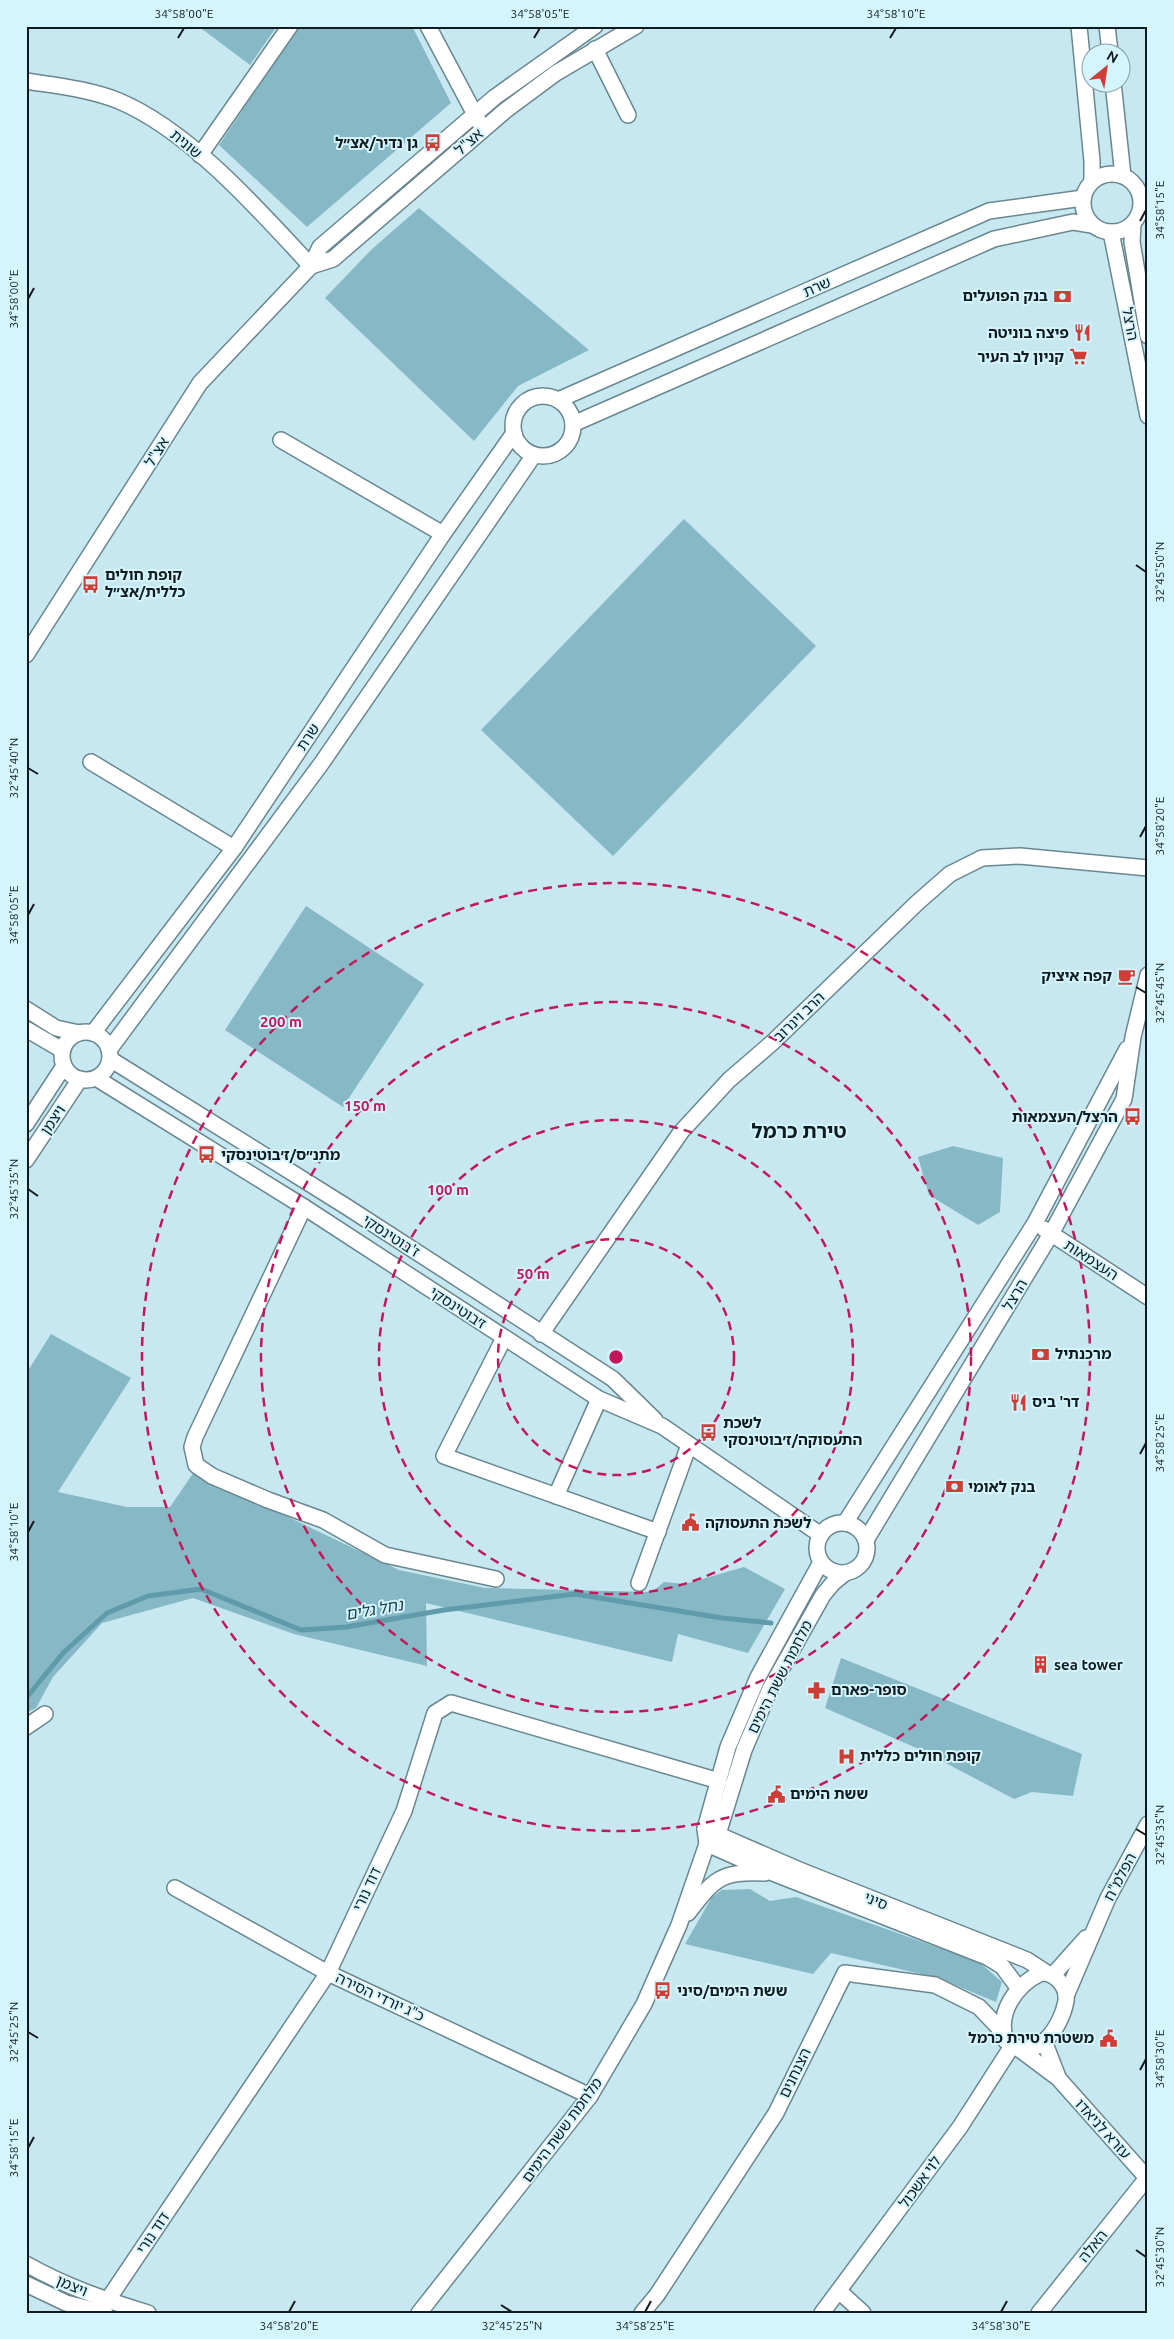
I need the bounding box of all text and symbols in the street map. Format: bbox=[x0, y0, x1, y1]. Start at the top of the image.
text: 34°58'00"E bbox=[155, 7, 214, 20]
text: 34°58'05"E bbox=[511, 7, 570, 20]
text: 34°58'10"E bbox=[867, 7, 926, 20]
north arrow bbox=[1082, 42, 1132, 92]
text: N bbox=[1104, 47, 1121, 66]
street label: אצ"ל bbox=[451, 125, 486, 158]
street label: שונית bbox=[167, 126, 205, 161]
bus stop icon: גן נדיר/אצ״ל bbox=[422, 133, 442, 153]
place label: גן נדיר/אצ״ל bbox=[335, 134, 418, 151]
text: 34°58'15"E bbox=[1153, 180, 1166, 239]
text: 34°58'00"E bbox=[7, 269, 20, 328]
street label: שרת bbox=[800, 273, 833, 300]
bank icon: בנק הפועלים bbox=[1052, 286, 1072, 306]
place label: בנק הפועלים bbox=[962, 287, 1048, 304]
street label: הרצל bbox=[1119, 306, 1142, 342]
restaurant icon: פיצה בוניטה bbox=[1073, 323, 1093, 343]
place label: פיצה בוניטה bbox=[988, 324, 1069, 341]
supermarket icon: קניון לב העיר bbox=[1068, 347, 1088, 367]
place label: קניון לב העיר bbox=[977, 348, 1064, 365]
street label: אצ"ל bbox=[141, 434, 172, 470]
text: 32°45'50"N bbox=[1153, 542, 1166, 602]
place label: קופת חולים כללית/אצ״ל bbox=[105, 566, 186, 600]
bus stop icon: קופת חולים כללית/אצ״ל bbox=[81, 574, 101, 594]
street label: שרת bbox=[293, 720, 323, 753]
text: 32°45'40"N bbox=[7, 738, 20, 798]
text: 34°58'20"E bbox=[1153, 796, 1166, 855]
text: 34°58'05"E bbox=[7, 885, 20, 944]
text: 32°45'45"N bbox=[1153, 963, 1166, 1023]
cafe icon: קפה איציק bbox=[1116, 966, 1136, 986]
place label: קפה איציק bbox=[1041, 967, 1112, 984]
street label: הרב וינרוב bbox=[770, 988, 828, 1045]
text: 200 m bbox=[260, 1013, 302, 1030]
text: 150 m bbox=[344, 1097, 386, 1114]
street label: ויצמן bbox=[37, 1102, 69, 1138]
bus stop icon: הרצל/העצמאות bbox=[1122, 1107, 1142, 1127]
place label: הרצל/העצמאות bbox=[1012, 1108, 1118, 1125]
district label: טירת כרמל bbox=[751, 1119, 847, 1142]
bus stop icon: מתנ״ס/ז׳בוטינסקי bbox=[197, 1145, 217, 1165]
place label: מתנ״ס/ז׳בוטינסקי bbox=[221, 1146, 341, 1163]
text: 32°45'35"N bbox=[7, 1159, 20, 1219]
text: 100 m bbox=[427, 1181, 469, 1198]
street label: ז'בוטינסקי bbox=[360, 1211, 423, 1260]
street label: העצמאות bbox=[1061, 1236, 1121, 1283]
text: 50 m bbox=[516, 1265, 550, 1282]
street label: הרצל bbox=[999, 1276, 1030, 1313]
street label: ז׳בוטינסקי bbox=[427, 1283, 490, 1332]
bank icon: מרכנתיל bbox=[1031, 1344, 1051, 1364]
place label: מרכנתיל bbox=[1055, 1345, 1112, 1362]
centre of rings bbox=[607, 1348, 625, 1366]
restaurant icon: דר' ביס bbox=[1008, 1392, 1028, 1412]
place label: דר' ביס bbox=[1032, 1393, 1080, 1410]
text: 34°58'25"E bbox=[1153, 1413, 1166, 1472]
place label: לשכת התעסוקה/ז׳בוטינסקי bbox=[723, 1414, 862, 1448]
bus stop icon: לשכת התעסוקה/ז׳בוטינסקי bbox=[699, 1422, 719, 1442]
bank icon: בנק לאומי bbox=[944, 1477, 964, 1497]
place label: בנק לאומי bbox=[968, 1478, 1035, 1495]
text: 34°58'10"E bbox=[7, 1502, 20, 1561]
public building icon: לשכת התעסוקה bbox=[681, 1513, 701, 1533]
place label: לשכת התעסוקה bbox=[705, 1514, 812, 1531]
water label: נחל גלים bbox=[344, 1595, 405, 1623]
street label: מלחמת ששת הימים bbox=[744, 1617, 815, 1736]
building icon: sea tower bbox=[1030, 1655, 1050, 1675]
place label: sea tower bbox=[1054, 1656, 1124, 1673]
pharmacy icon: סופר-פארם bbox=[807, 1680, 827, 1700]
place label: סופר-פארם bbox=[831, 1681, 907, 1698]
hospital icon: קופת חולים כללית bbox=[836, 1746, 856, 1766]
place label: קופת חולים כללית bbox=[860, 1747, 981, 1764]
public building icon: ששת הימים bbox=[766, 1784, 786, 1804]
place label: ששת הימים bbox=[790, 1785, 868, 1802]
text: 32°45'35"N bbox=[1153, 1805, 1166, 1865]
street label: הפלמ"ח bbox=[1100, 1850, 1139, 1904]
street label: דוד נורי bbox=[349, 1864, 384, 1913]
street label: סיני bbox=[862, 1888, 890, 1913]
street label: כ"ג יורדי הסירה bbox=[333, 1969, 427, 2025]
bus stop icon: ששת הימים/סיני bbox=[653, 1981, 673, 2001]
place label: ששת הימים/סיני bbox=[677, 1982, 787, 1999]
text: 32°45'25"N bbox=[7, 2002, 20, 2062]
public building icon: משטרת טירת כרמל bbox=[1098, 2028, 1118, 2048]
place label: משטרת טירת כרמל bbox=[968, 2029, 1094, 2046]
text: 34°58'30"E bbox=[1153, 2029, 1166, 2088]
street label: הצנחנים bbox=[775, 2045, 814, 2100]
street label: מלחמת ששת הימים bbox=[518, 2074, 605, 2185]
street label: עזרא לניאדו bbox=[1072, 2095, 1135, 2162]
text: 34°58'15"E bbox=[7, 2118, 20, 2177]
street label: לוי אשכול bbox=[895, 2152, 944, 2211]
street label: דוד נורי bbox=[133, 2209, 173, 2257]
street label: האלה bbox=[1075, 2226, 1111, 2265]
text: 32°45'30"N bbox=[1153, 2227, 1166, 2287]
street label: ויצמן bbox=[54, 2271, 90, 2300]
text: 34°58'20"E bbox=[260, 2319, 319, 2332]
text: 32°45'25"N bbox=[482, 2319, 542, 2332]
text: 34°58'25"E bbox=[616, 2319, 675, 2332]
text: 34°58'30"E bbox=[972, 2319, 1031, 2332]

